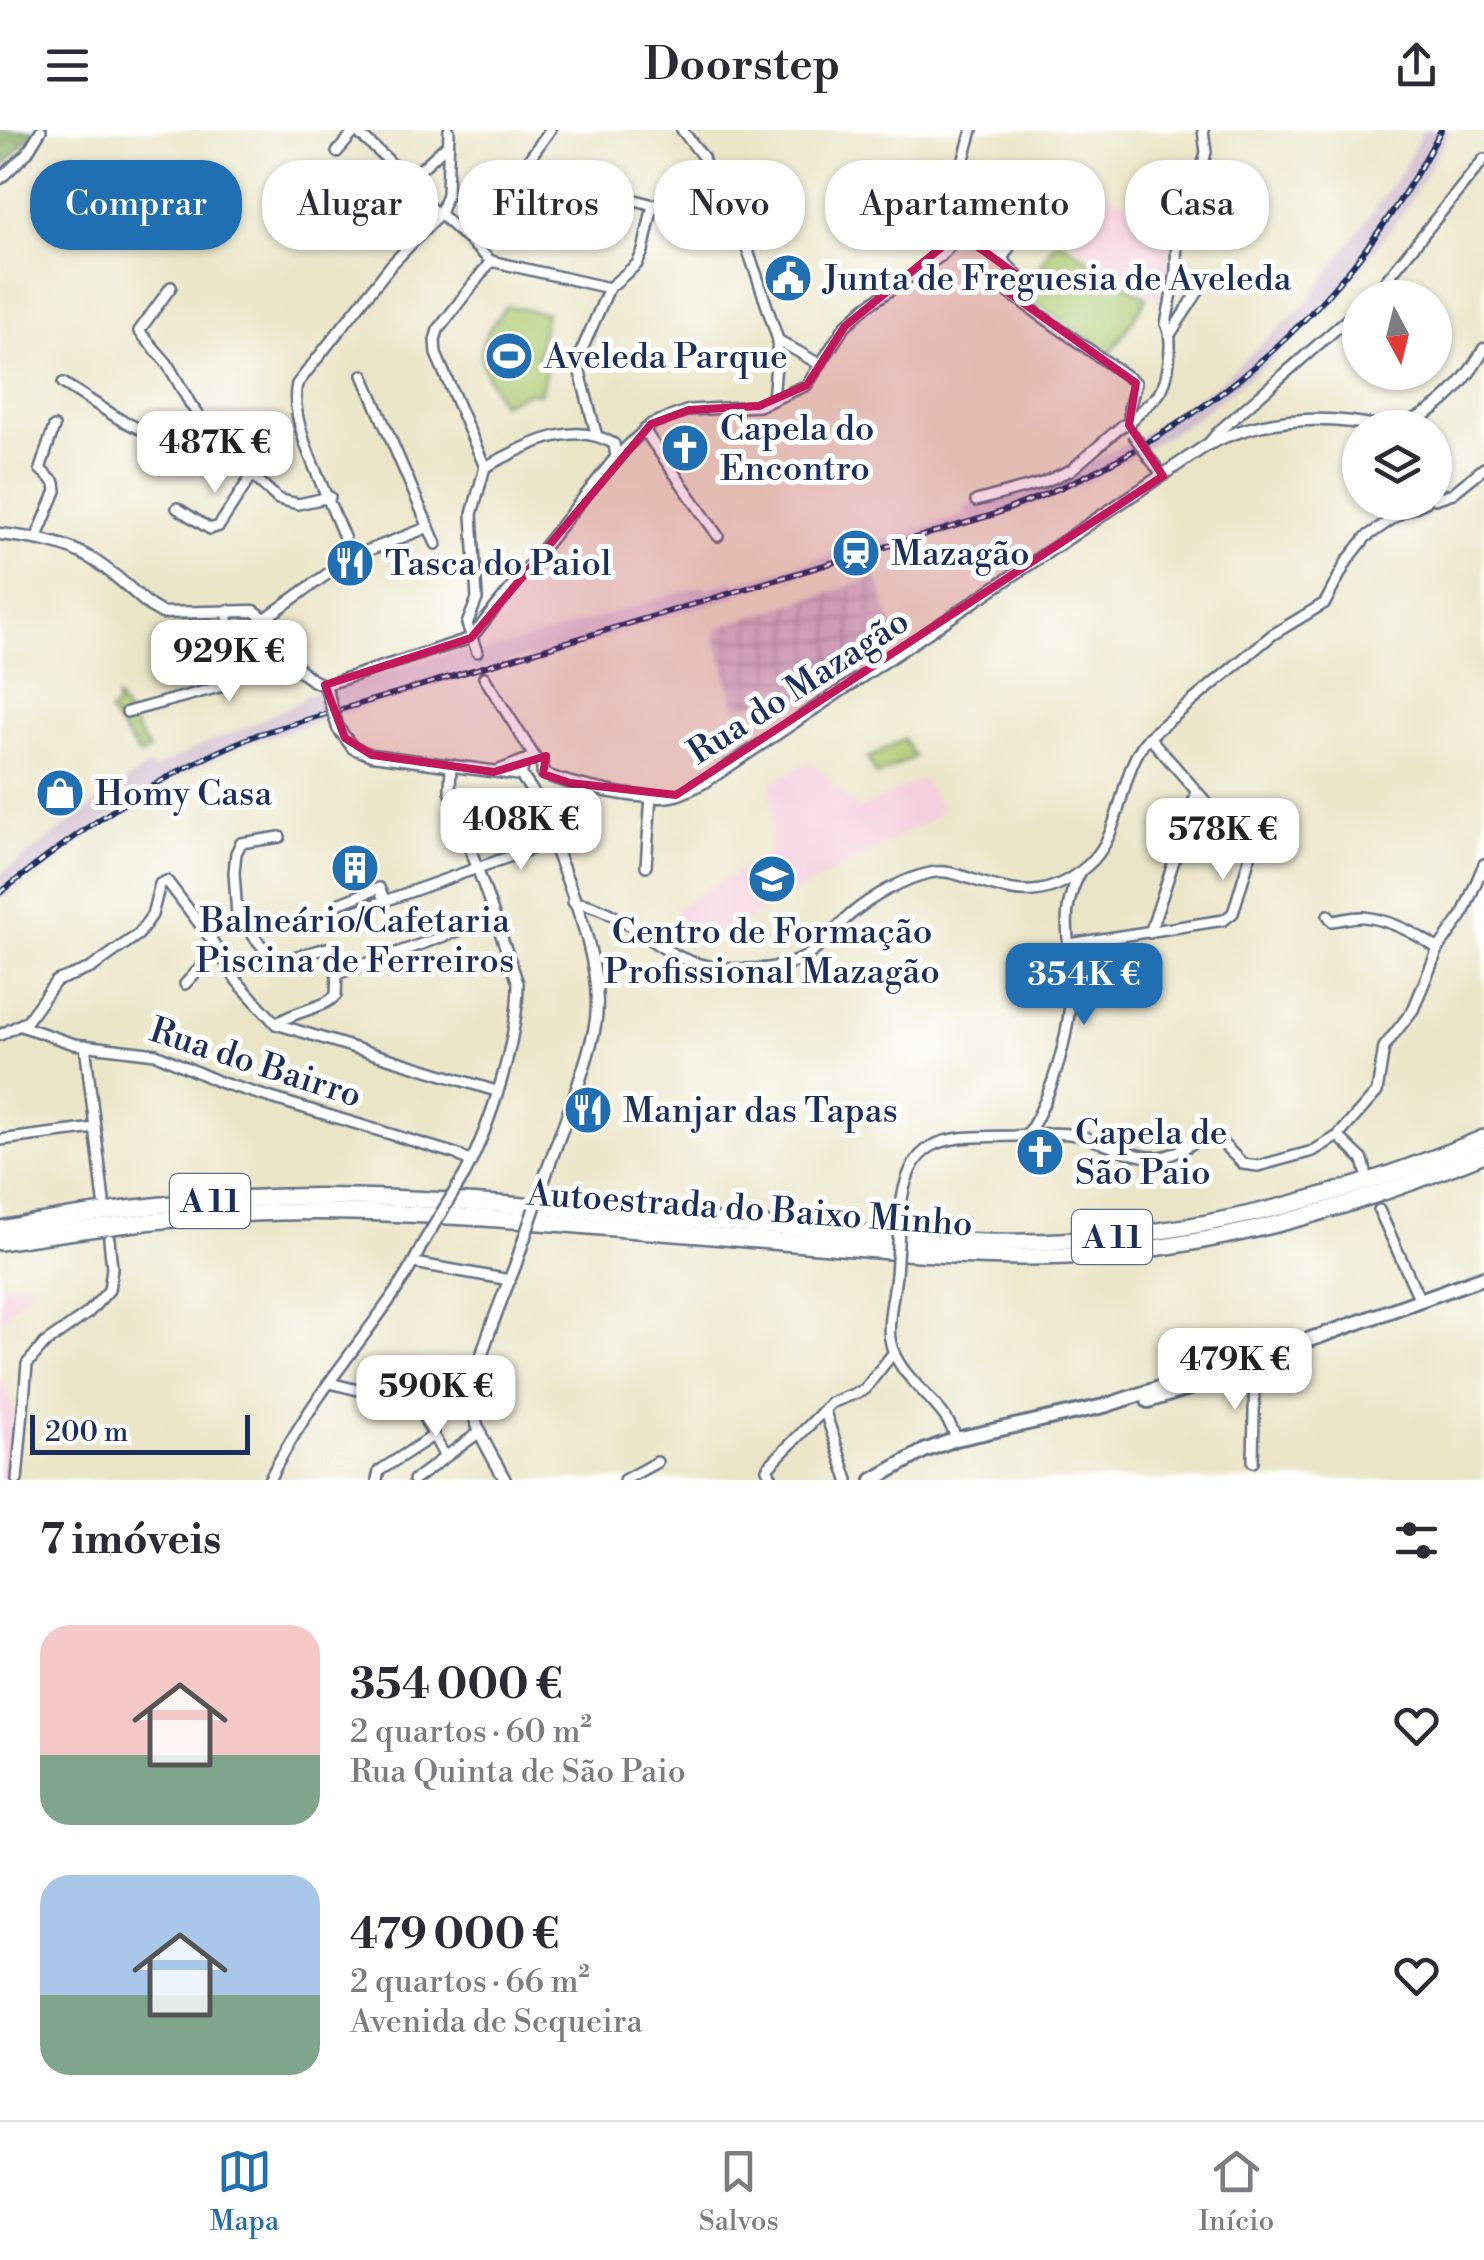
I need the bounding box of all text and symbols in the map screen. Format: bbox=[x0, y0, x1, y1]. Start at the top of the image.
text: Doorstep bbox=[644, 37, 840, 94]
icon: menu bbox=[40, 38, 95, 93]
icon: share bbox=[1389, 38, 1444, 93]
chip: Comprar bbox=[30, 160, 242, 250]
chip: Alugar bbox=[262, 160, 438, 250]
chip: Filtros bbox=[458, 160, 634, 250]
chip: Novo bbox=[654, 160, 805, 250]
chip: Apartamento bbox=[825, 160, 1105, 250]
chip: Casa bbox=[1125, 160, 1269, 250]
public building icon: Junta de Freguesia de Aveleda bbox=[762, 252, 814, 304]
place label: Junta de Freguesia de Aveleda bbox=[821, 258, 1292, 301]
north arrow bbox=[1342, 280, 1452, 390]
map controls bbox=[1342, 280, 1452, 520]
sports icon: Aveleda Parque bbox=[483, 330, 535, 382]
place label: Aveleda Parque bbox=[543, 336, 788, 379]
place label: Capela do Encontro bbox=[720, 408, 875, 491]
button: layers bbox=[1342, 410, 1452, 520]
pin: 487K € bbox=[134, 411, 296, 496]
church icon: Capela do Encontro bbox=[659, 422, 711, 474]
text: 487K € bbox=[159, 423, 271, 463]
station icon: Mazagão bbox=[830, 527, 882, 579]
place label: Mazagão bbox=[891, 533, 1030, 576]
restaurant icon: Tasca do Paiol bbox=[324, 537, 376, 589]
place label: Tasca do Paiol bbox=[385, 543, 611, 586]
street label: Rua do Mazagão bbox=[680, 600, 917, 775]
pin: 929K € bbox=[148, 620, 310, 705]
text: 929K € bbox=[173, 632, 285, 672]
shop icon: Homy Casa bbox=[34, 767, 86, 819]
place label: Homy Casa bbox=[95, 773, 272, 816]
pin: 408K € bbox=[440, 788, 602, 873]
pin: 578K € bbox=[1142, 798, 1304, 883]
text: 408K € bbox=[463, 800, 580, 840]
text: 578K € bbox=[1168, 810, 1278, 850]
building icon: Balneário/Cafetaria Piscina de Ferreiros bbox=[329, 842, 381, 894]
school or university icon: Centro de Formação Profissional Mazagão bbox=[746, 853, 798, 905]
place label: Balneário/Cafetaria Piscina de Ferreiros bbox=[196, 900, 514, 983]
place label: Centro de Formação Profissional Mazagão bbox=[604, 911, 940, 994]
pin: 354K € bbox=[1003, 943, 1165, 1028]
text: 354K € bbox=[1028, 955, 1140, 995]
street label: Rua do Bairro bbox=[144, 1009, 367, 1118]
restaurant icon: Manjar das Tapas bbox=[562, 1084, 614, 1136]
place label: Manjar das Tapas bbox=[623, 1090, 898, 1133]
place label: Capela de São Paio bbox=[1075, 1112, 1228, 1195]
church icon: Capela de São Paio bbox=[1014, 1126, 1066, 1178]
street label: Autoestrada do Baixo Minho bbox=[525, 1172, 974, 1247]
road number: A 11 bbox=[170, 1174, 250, 1228]
road number: A 11 bbox=[1072, 1210, 1152, 1264]
pin: 479K € bbox=[1154, 1328, 1316, 1413]
text: 479K € bbox=[1180, 1340, 1290, 1380]
pin: 590K € bbox=[355, 1355, 517, 1440]
text: 590K € bbox=[378, 1367, 494, 1407]
scale bar bbox=[30, 1410, 250, 1454]
text: 200 m bbox=[45, 1415, 128, 1450]
icon: filters bbox=[1389, 1513, 1444, 1568]
text: 7 imóveis bbox=[40, 1514, 221, 1567]
text: 354 000 € bbox=[350, 1659, 563, 1712]
icon: home bbox=[120, 1665, 240, 1785]
icon: heart bbox=[1389, 1698, 1444, 1753]
text: 2 quartos · 60 m² bbox=[350, 1712, 592, 1752]
text: Rua Quinta de São Paio bbox=[350, 1752, 686, 1792]
text: 479 000 € bbox=[350, 1909, 559, 1962]
icon: home bbox=[120, 1915, 240, 2035]
icon: heart bbox=[1389, 1948, 1444, 2003]
text: 2 quartos · 66 m² bbox=[350, 1962, 590, 2002]
text: Avenida de Sequeira bbox=[350, 2002, 643, 2042]
tab: Mapa bbox=[210, 2144, 279, 2239]
tab: Salvos bbox=[699, 2144, 779, 2239]
tab: Início bbox=[1198, 2144, 1274, 2239]

